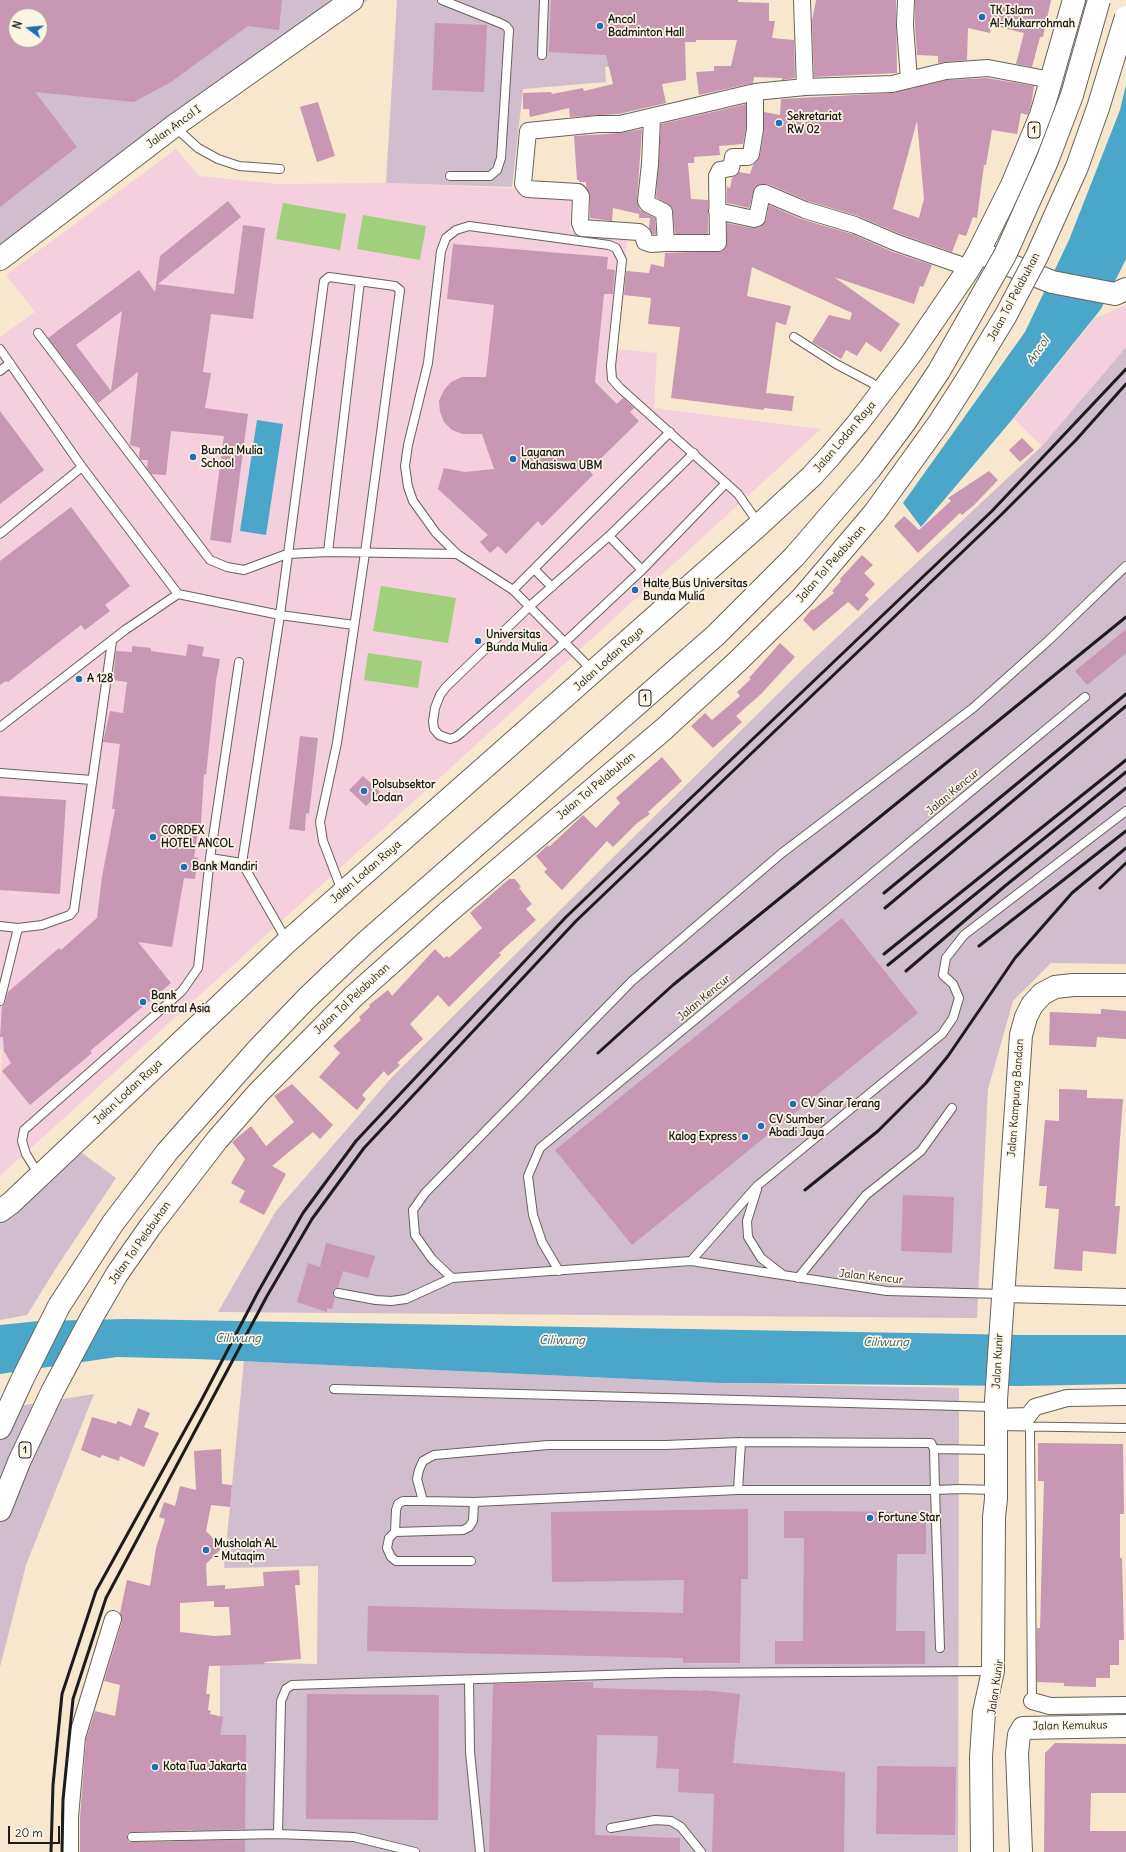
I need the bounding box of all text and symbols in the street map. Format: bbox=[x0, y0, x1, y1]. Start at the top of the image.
place label: TK Islam Al-Mukarrohmah bbox=[990, 4, 1075, 30]
north arrow bbox=[8, 8, 48, 48]
marker: TK Islam Al-Mukarrohmah bbox=[977, 12, 987, 22]
place label: Ancol Badminton Hall bbox=[608, 13, 684, 39]
text: N bbox=[10, 19, 25, 31]
marker: Ancol Badminton Hall bbox=[595, 21, 605, 31]
street label: Jalan Ancol I bbox=[144, 103, 204, 151]
place label: Sekretariat RW 02 bbox=[787, 110, 842, 136]
marker: Sekretariat RW 02 bbox=[774, 118, 784, 128]
road number: 1 bbox=[1028, 122, 1040, 138]
street label: Jalan Tol Pelabuhan bbox=[985, 251, 1043, 343]
water label: Ancol bbox=[1023, 335, 1053, 367]
street label: Jalan Lodan Raya bbox=[811, 399, 879, 475]
place label: Bunda Mulia School bbox=[201, 444, 263, 470]
place label: Layanan Mahasiswa UBM bbox=[521, 446, 602, 472]
marker: Bunda Mulia School bbox=[188, 452, 198, 462]
marker: Layanan Mahasiswa UBM bbox=[508, 454, 518, 464]
street label: Jalan Tol Pelabuhan bbox=[794, 523, 868, 605]
place label: Halte Bus Universitas Bunda Mulia bbox=[643, 577, 747, 603]
marker: Halte Bus Universitas Bunda Mulia bbox=[630, 585, 640, 595]
street label: Jalan Lodan Raya bbox=[571, 624, 647, 694]
place label: Universitas Bunda Mulia bbox=[486, 628, 548, 654]
marker: Universitas Bunda Mulia bbox=[473, 636, 483, 646]
place label: A 128 bbox=[87, 672, 113, 686]
marker: A 128 bbox=[74, 674, 84, 684]
road number: 1 bbox=[639, 690, 651, 706]
street label: Jalan Tol Pelabuhan bbox=[554, 749, 638, 823]
street label: Jalan Kencur bbox=[924, 766, 982, 818]
place label: Polsubsektor Lodan bbox=[372, 778, 435, 804]
marker: Polsubsektor Lodan bbox=[359, 786, 369, 796]
place label: CORDEX HOTEL ANCOL bbox=[161, 824, 234, 850]
marker: CORDEX HOTEL ANCOL bbox=[148, 832, 158, 842]
street label: Jalan Lodan Raya bbox=[328, 838, 404, 906]
place label: Bank Mandiri bbox=[192, 860, 257, 874]
marker: Bank Mandiri bbox=[179, 862, 189, 872]
street label: Jalan Tol Pelabuhan bbox=[312, 961, 392, 1037]
street label: Jalan Kencur bbox=[675, 972, 733, 1024]
place label: Bank Central Asia bbox=[151, 989, 210, 1015]
marker: Bank Central Asia bbox=[138, 997, 148, 1007]
street label: Jalan Kampung Bandan bbox=[1005, 1038, 1027, 1158]
street label: Jalan Lodan Raya bbox=[91, 1057, 165, 1127]
place label: CV Sinar Terang bbox=[801, 1097, 880, 1111]
marker: CV Sinar Terang bbox=[788, 1099, 798, 1109]
place label: CV Sumber Abadi Jaya bbox=[769, 1113, 824, 1139]
marker: CV Sumber Abadi Jaya bbox=[756, 1121, 766, 1131]
place label: Kalog Express bbox=[668, 1130, 737, 1144]
marker: Kalog Express bbox=[740, 1132, 750, 1142]
street label: Jalan Tol Pelabuhan bbox=[106, 1199, 174, 1287]
street label: Jalan Kencur bbox=[838, 1267, 904, 1287]
water label: Ciliwung bbox=[215, 1332, 261, 1346]
street label: Jalan Kunir bbox=[990, 1333, 1006, 1389]
water label: Ciliwung bbox=[539, 1334, 585, 1348]
water label: Ciliwung bbox=[863, 1336, 909, 1350]
road number: 1 bbox=[19, 1442, 31, 1458]
place label: Fortune Star bbox=[878, 1511, 940, 1525]
marker: Fortune Star bbox=[865, 1513, 875, 1523]
place label: Musholah AL - Mutaqim bbox=[214, 1537, 278, 1563]
marker: Musholah AL - Mutaqim bbox=[201, 1545, 211, 1555]
street label: Jalan Kunir bbox=[986, 1658, 1006, 1716]
street label: Jalan Kemukus bbox=[1032, 1719, 1108, 1733]
place label: Kota Tua Jakarta bbox=[163, 1760, 247, 1774]
marker: Kota Tua Jakarta bbox=[150, 1762, 160, 1772]
scale bar bbox=[10, 1818, 62, 1844]
text: 20 m bbox=[15, 1825, 43, 1840]

